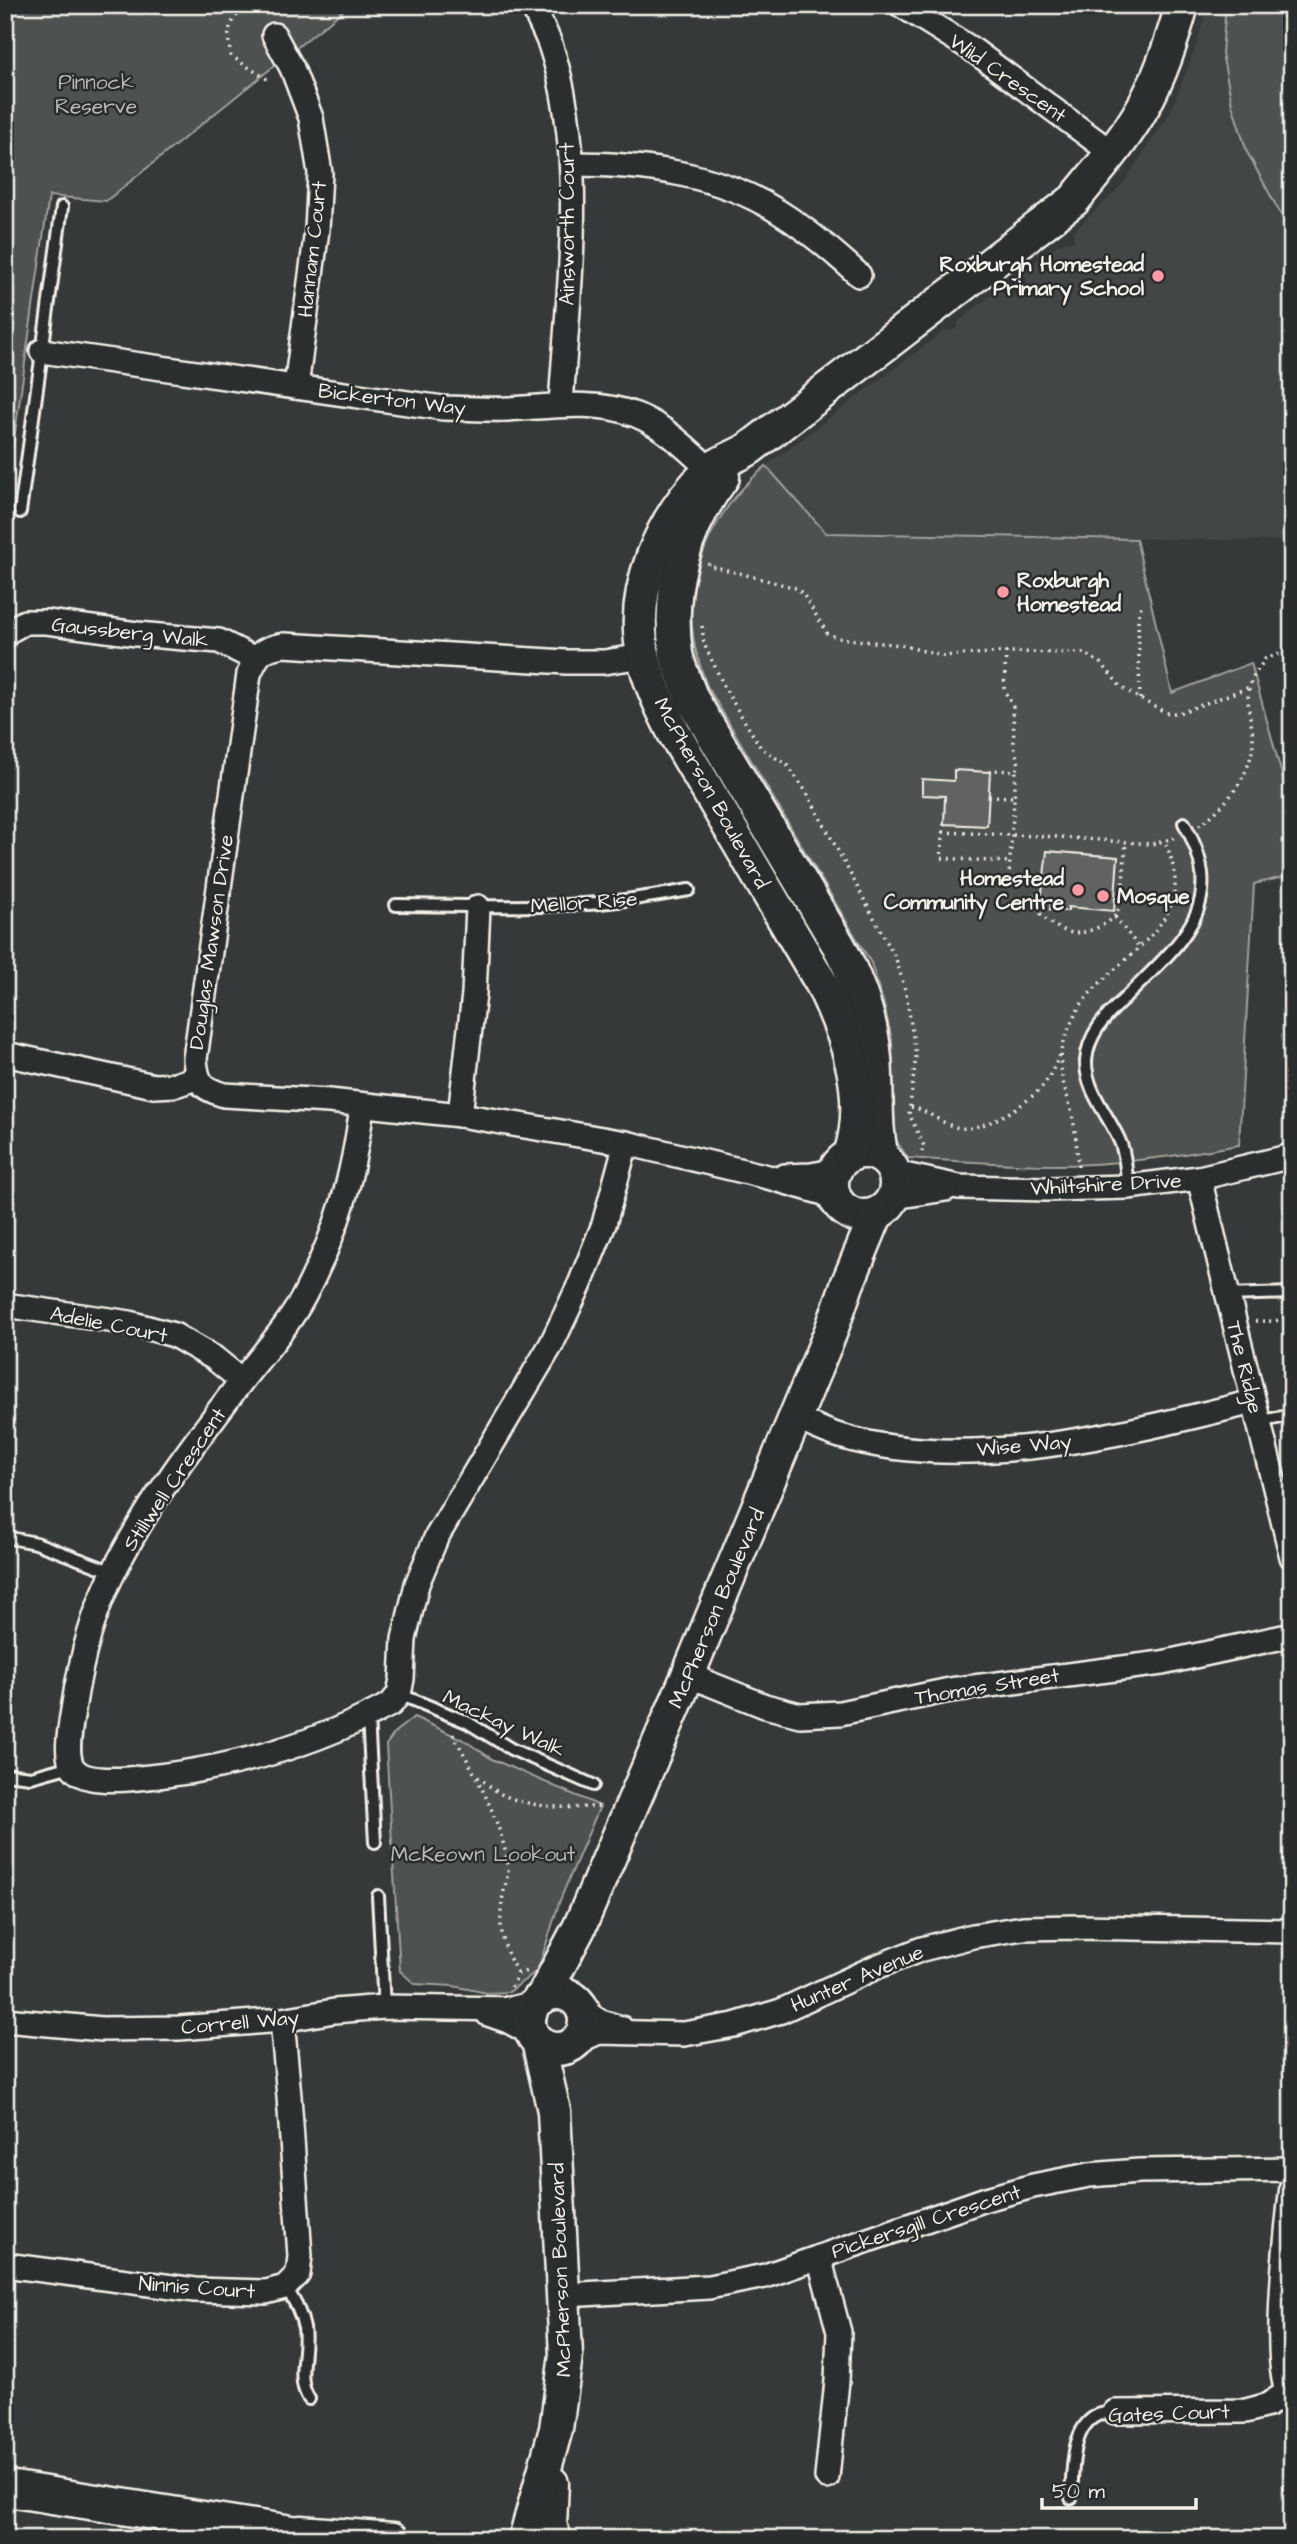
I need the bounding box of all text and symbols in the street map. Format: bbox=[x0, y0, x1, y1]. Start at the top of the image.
street label: Wild Crescent bbox=[943, 27, 1073, 130]
park label: Pinnock Reserve bbox=[55, 68, 137, 121]
street label: Ainsworth Court bbox=[553, 142, 582, 305]
street label: Hannam Court bbox=[291, 179, 334, 319]
place label: Roxburgh Homestead Primary School bbox=[940, 250, 1145, 306]
marker: Roxburgh Homestead Primary School bbox=[1150, 268, 1166, 284]
street label: Bickerton Way bbox=[316, 376, 468, 425]
place label: Roxburgh Homestead bbox=[1017, 566, 1121, 619]
marker: Roxburgh Homestead bbox=[995, 584, 1011, 600]
street label: Gaussberg Walk bbox=[50, 610, 210, 657]
street label: McPherson Boulevard bbox=[647, 692, 776, 894]
street label: Douglas Mawson Drive bbox=[182, 833, 243, 1052]
place label: Homestead Community Centre bbox=[884, 864, 1065, 920]
marker: Homestead Community Centre bbox=[1070, 882, 1086, 898]
place label: Mosque bbox=[1117, 882, 1190, 912]
street label: Mellor Rise bbox=[530, 884, 639, 921]
marker: Mosque bbox=[1095, 888, 1111, 904]
street label: Whiltshire Drive bbox=[1030, 1166, 1182, 1203]
street label: Adelie Court bbox=[48, 1299, 171, 1350]
street label: The Ridge bbox=[1217, 1318, 1270, 1417]
street label: Stillwell Crescent bbox=[116, 1401, 233, 1557]
street label: Wise Way bbox=[975, 1427, 1073, 1466]
street label: McPherson Boulevard bbox=[661, 1504, 772, 1713]
street label: Thomas Street bbox=[913, 1661, 1062, 1712]
street label: Mackay Walk bbox=[437, 1683, 570, 1766]
park label: McKeown Lookout bbox=[391, 1840, 576, 1869]
street label: Hunter Avenue bbox=[786, 1937, 928, 2020]
street label: Correll Way bbox=[180, 2003, 301, 2044]
street label: McPherson Boulevard bbox=[542, 2162, 579, 2378]
street label: Pickersgill Crescent bbox=[828, 2177, 1026, 2268]
street label: Ninnis Court bbox=[138, 2269, 257, 2306]
street label: Gates Court bbox=[1108, 2397, 1231, 2430]
scale bar bbox=[1042, 2467, 1196, 2511]
text: 50 m bbox=[1052, 2477, 1106, 2506]

